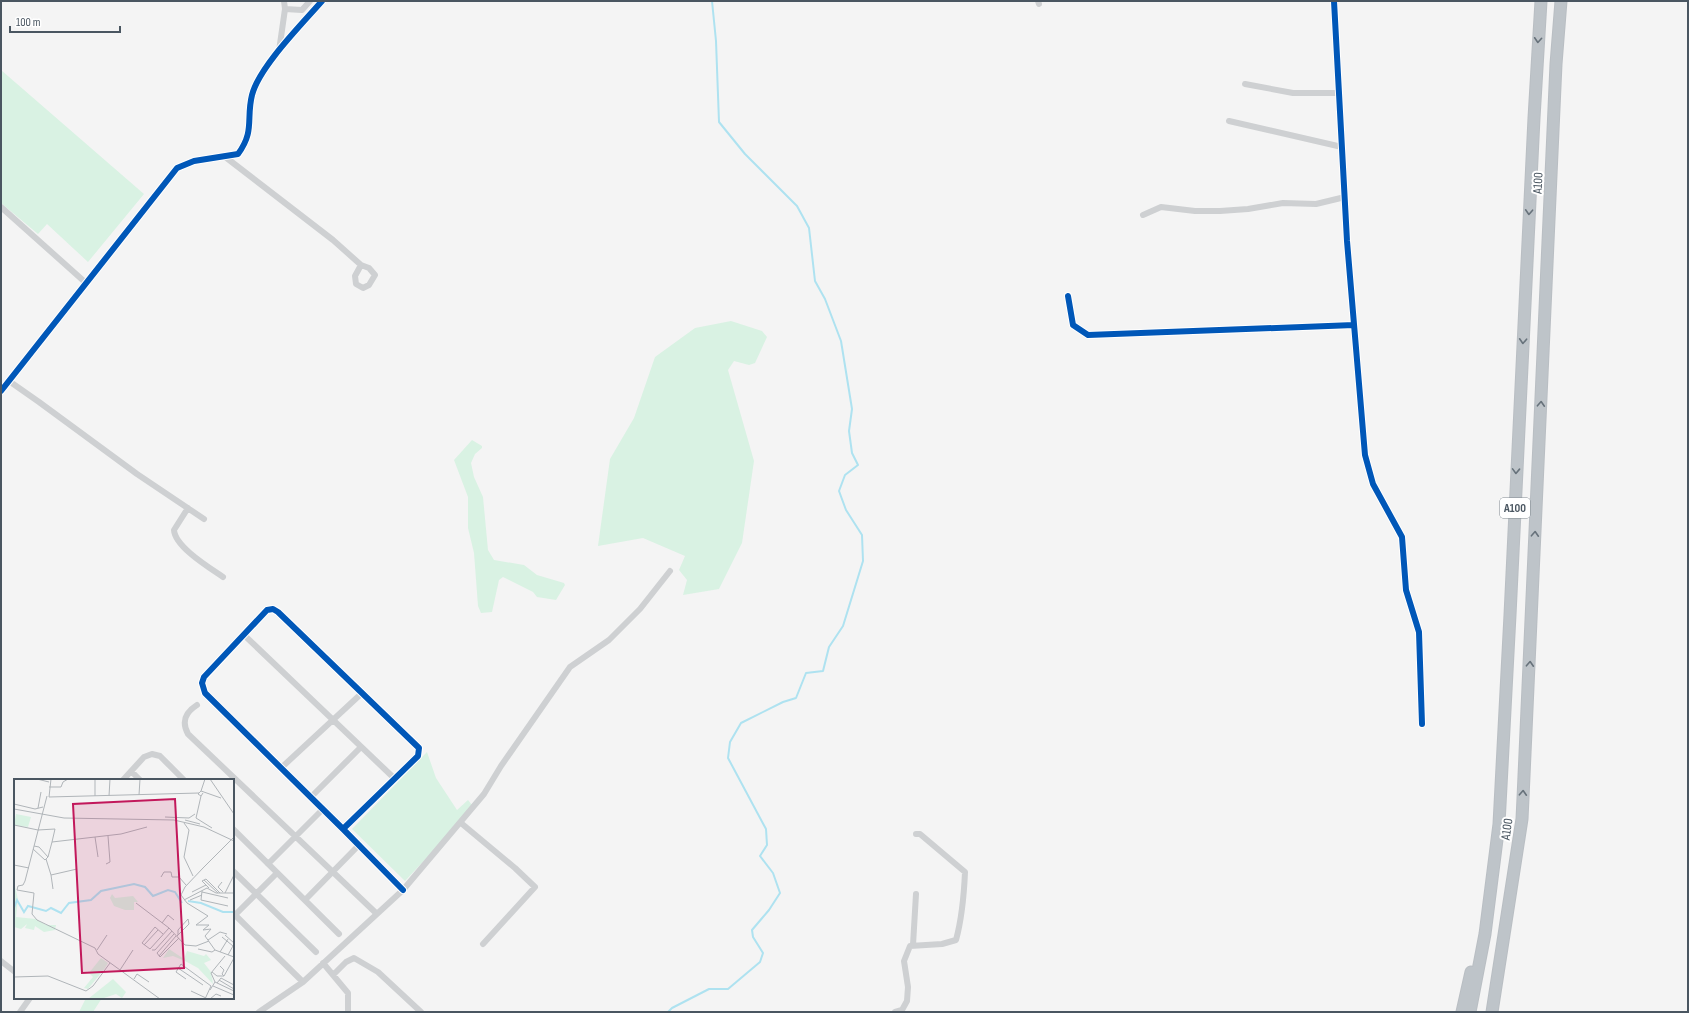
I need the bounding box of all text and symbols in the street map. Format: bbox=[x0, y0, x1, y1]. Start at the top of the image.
scale bar bbox=[10, 8, 120, 34]
text: 100 m bbox=[16, 15, 41, 30]
one-way arrow bbox=[1534, 37, 1543, 43]
street label: A100 bbox=[1529, 172, 1547, 195]
one-way arrow bbox=[1525, 209, 1534, 215]
one-way arrow bbox=[1519, 339, 1527, 345]
one-way arrow bbox=[1537, 401, 1545, 407]
one-way arrow bbox=[1512, 468, 1520, 474]
road number: A100 bbox=[1500, 498, 1530, 518]
one-way arrow bbox=[1531, 531, 1540, 537]
one-way arrow bbox=[1525, 661, 1534, 667]
inset map bbox=[14, 779, 234, 999]
one-way arrow bbox=[1519, 790, 1528, 796]
street label: A100 bbox=[1497, 817, 1516, 842]

